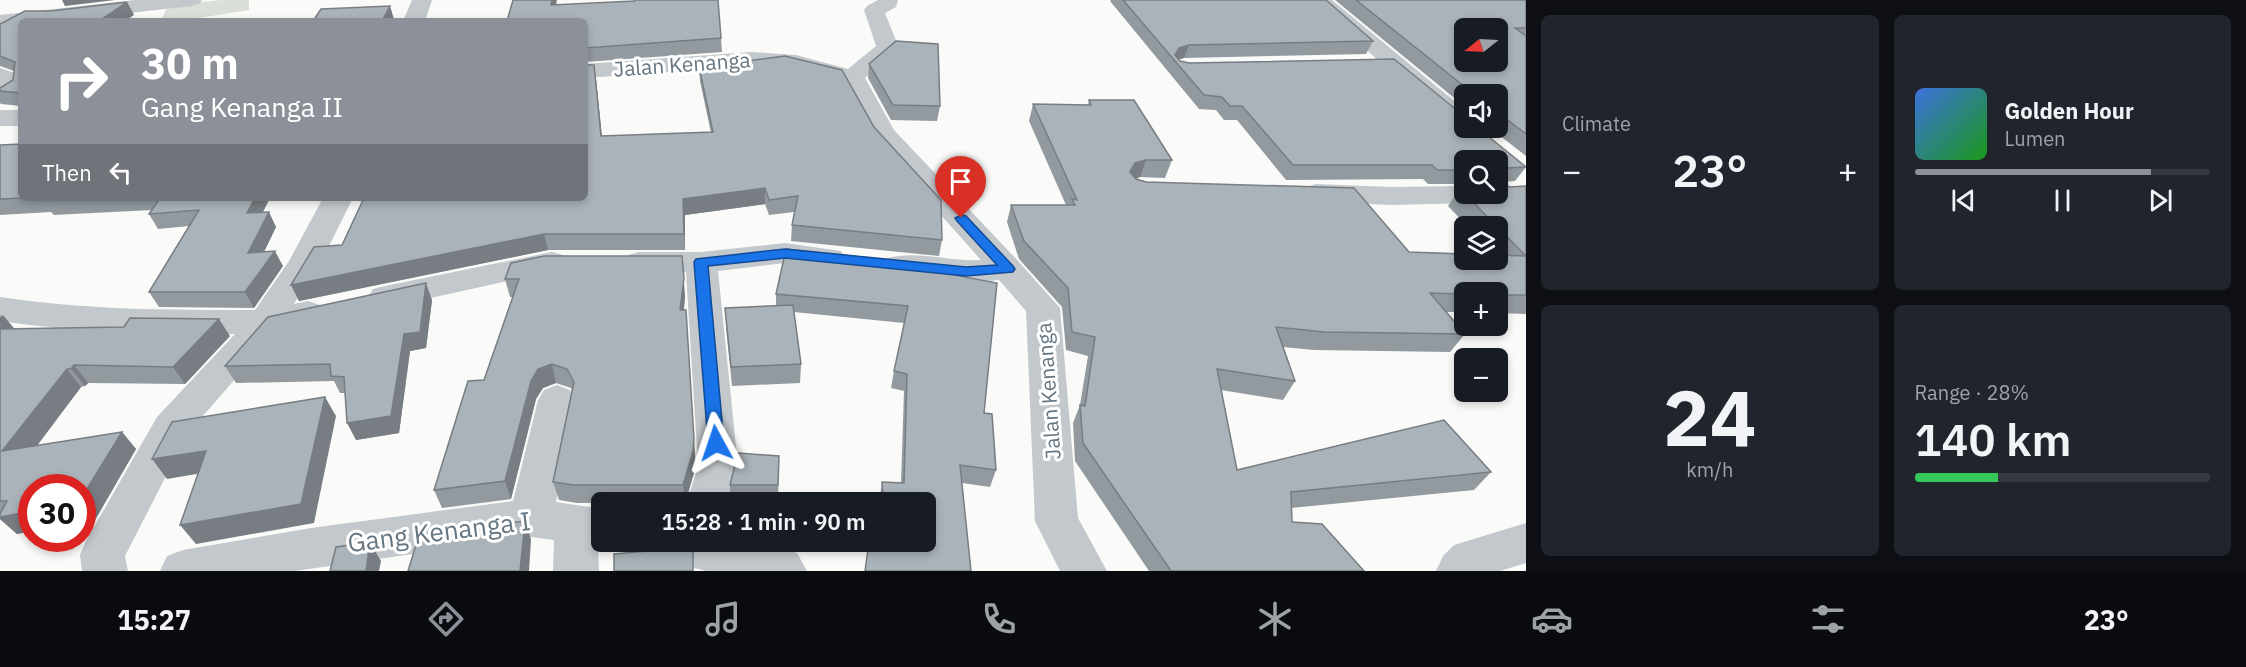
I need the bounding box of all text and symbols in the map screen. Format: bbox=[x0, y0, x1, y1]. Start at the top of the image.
north arrow bbox=[1454, 18, 1508, 72]
map controls bbox=[1454, 18, 1508, 402]
text: 30 m bbox=[141, 36, 239, 91]
icon: right bbox=[42, 42, 120, 120]
street label: Jalan Kenanga bbox=[612, 45, 751, 83]
button: sound bbox=[1454, 84, 1508, 138]
text: Gang Kenanga II bbox=[141, 89, 343, 124]
text: Golden Hour bbox=[2005, 96, 2134, 125]
text: Climate bbox=[1562, 110, 1631, 137]
text: Lumen bbox=[2005, 125, 2065, 152]
text: 23° bbox=[1672, 141, 1747, 199]
text: − bbox=[1562, 149, 1582, 192]
text: + bbox=[1838, 149, 1857, 192]
button: search bbox=[1454, 150, 1508, 204]
icon: left bbox=[104, 156, 137, 189]
pin bbox=[935, 156, 986, 218]
text: Then bbox=[42, 158, 92, 187]
icon: arrive bbox=[944, 165, 977, 198]
icon: previous bbox=[1947, 184, 1980, 217]
icon: pause bbox=[2046, 184, 2079, 217]
icon: next bbox=[2144, 184, 2177, 217]
button: layers bbox=[1454, 216, 1508, 270]
button: + bbox=[1454, 282, 1508, 336]
street label: Jalan Kenanga bbox=[1029, 322, 1067, 461]
button: − bbox=[1454, 348, 1508, 402]
text: 24 bbox=[1663, 366, 1757, 467]
text: Range · 28% bbox=[1915, 379, 2029, 406]
text: 140 km bbox=[1915, 410, 2071, 468]
position arrow bbox=[684, 411, 748, 475]
text: km/h bbox=[1686, 456, 1733, 483]
speed limit sign: 30 bbox=[18, 474, 96, 552]
street label: Gang Kenanga I bbox=[345, 503, 532, 559]
text: 15:28 · 1 min · 90 m bbox=[662, 507, 866, 536]
icon: directions bbox=[425, 598, 467, 640]
icon: music bbox=[702, 598, 744, 640]
icon: phone bbox=[978, 598, 1020, 640]
icon: climate bbox=[1254, 598, 1296, 640]
icon: car bbox=[1531, 598, 1573, 640]
icon: filters bbox=[1807, 598, 1849, 640]
text: 15:27 bbox=[117, 602, 191, 637]
text: 23° bbox=[2084, 602, 2129, 637]

